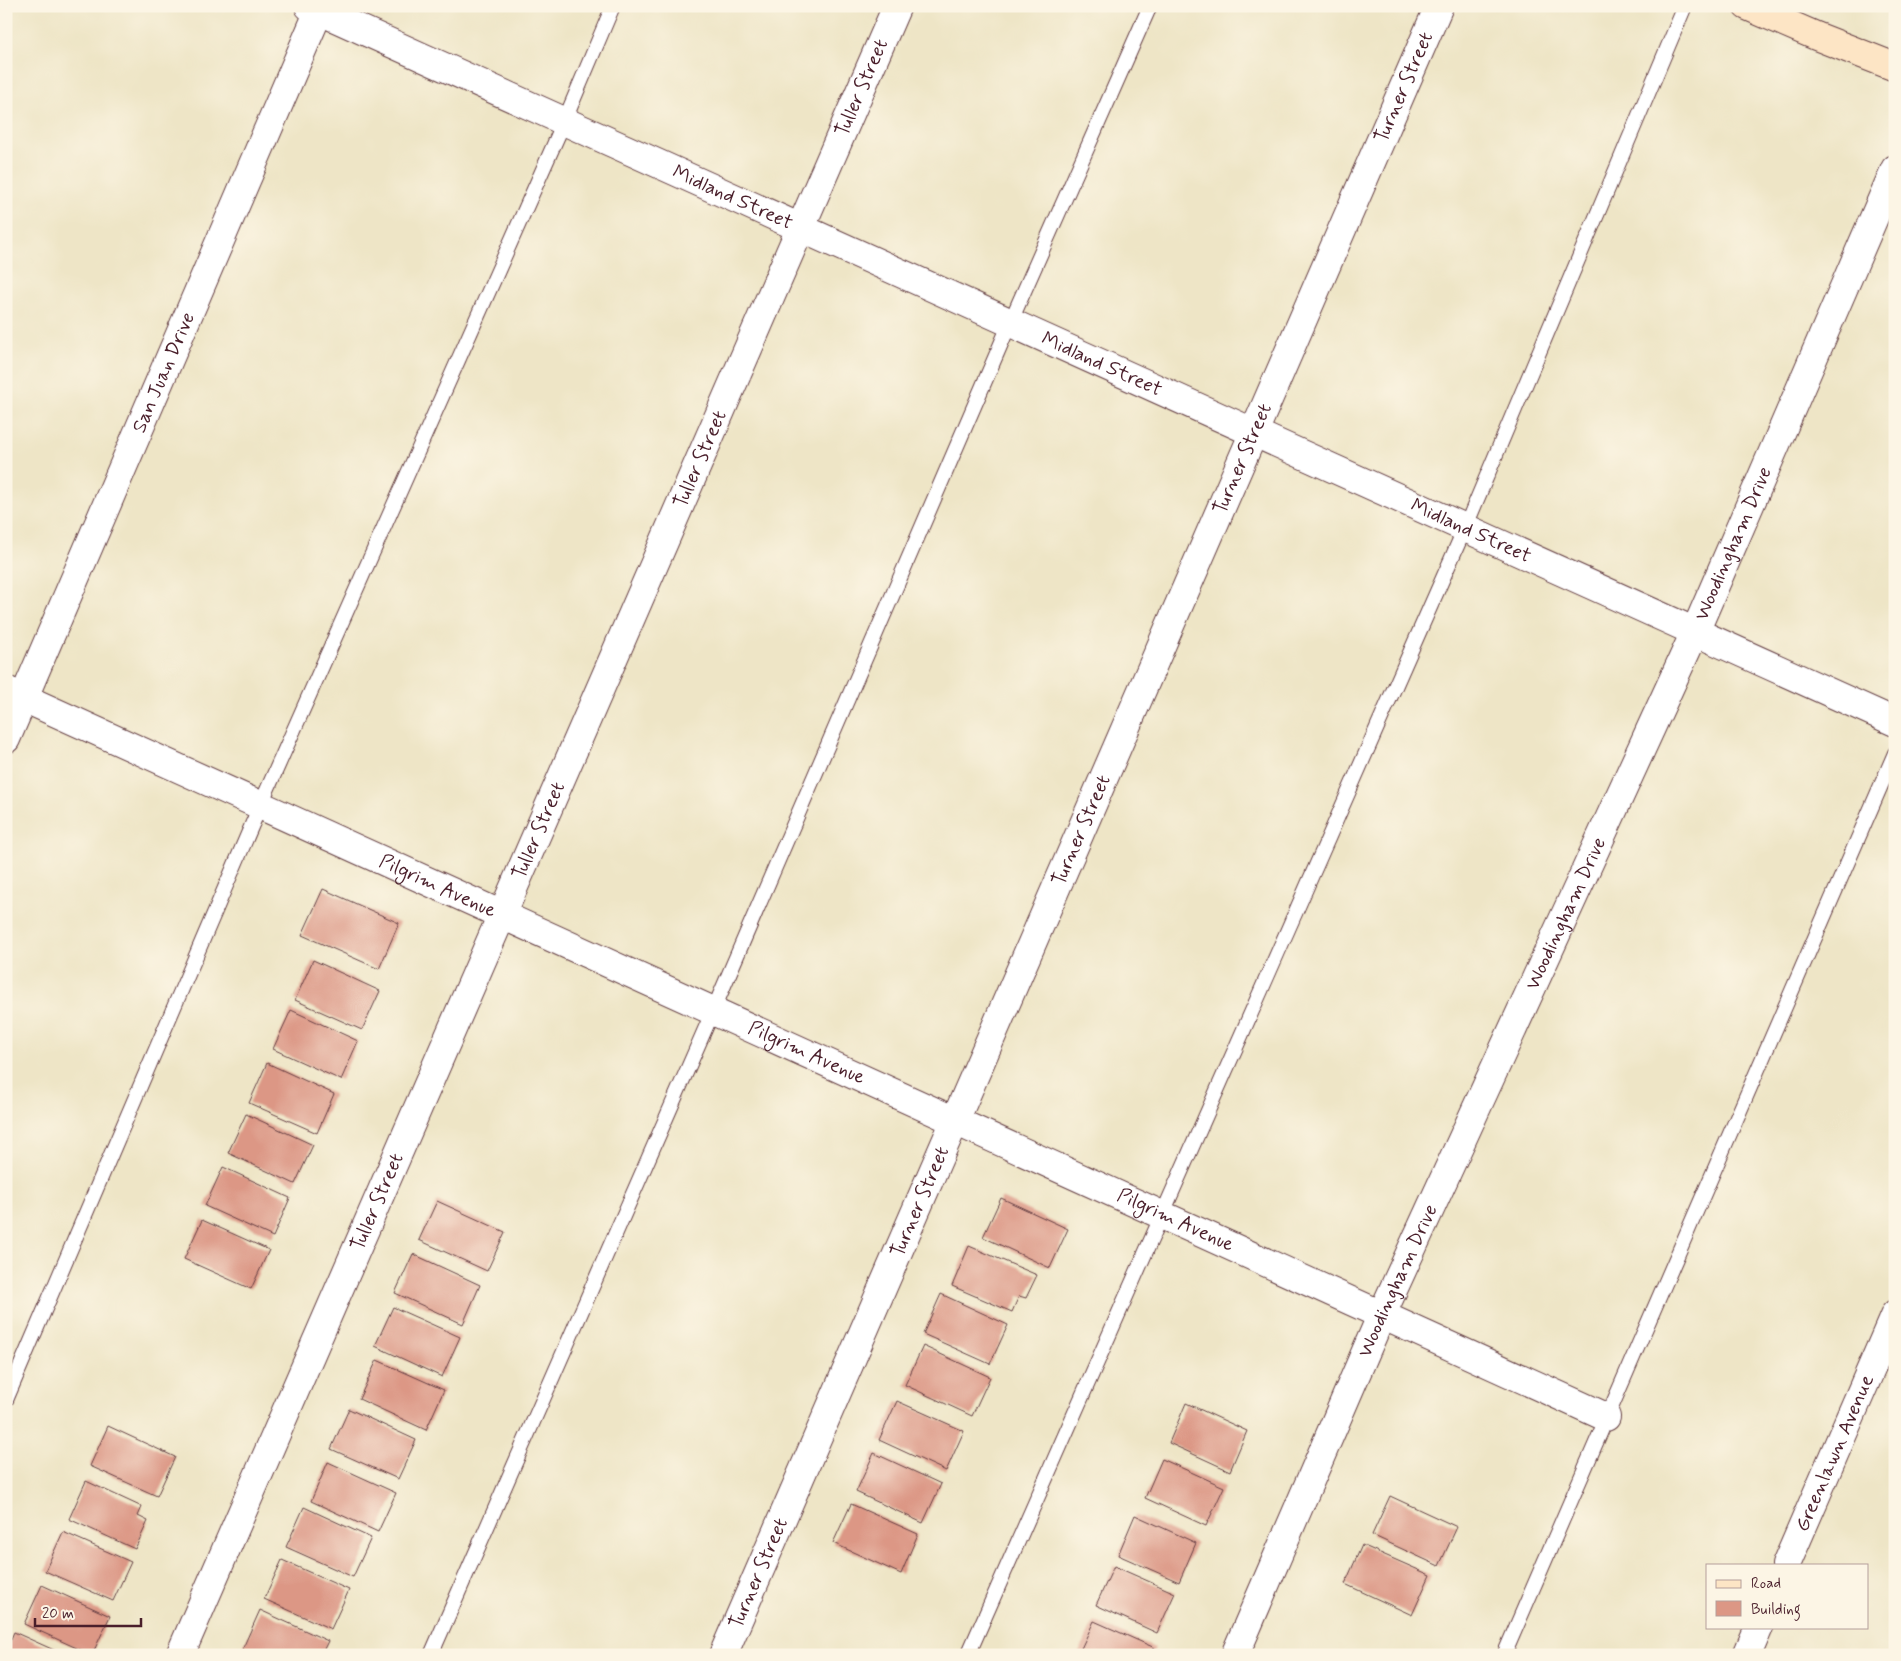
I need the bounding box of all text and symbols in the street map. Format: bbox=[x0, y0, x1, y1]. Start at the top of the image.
street label: Turner Street bbox=[1368, 28, 1440, 147]
street label: Tuller Street bbox=[828, 35, 895, 141]
street label: Midland Street bbox=[668, 158, 797, 236]
street label: San Juan Drive bbox=[126, 308, 201, 437]
street label: Midland Street bbox=[1037, 325, 1167, 403]
street label: Turner Street bbox=[1206, 399, 1278, 519]
street label: Tuller Street bbox=[667, 406, 733, 512]
street label: Woodingham Drive bbox=[1688, 462, 1778, 625]
street label: Midland Street bbox=[1406, 492, 1536, 570]
street label: Turner Street bbox=[1045, 771, 1117, 890]
street label: Tuller Street bbox=[505, 778, 572, 884]
street label: Woodingham Drive bbox=[1519, 833, 1613, 994]
street label: Pilgrim Avenue bbox=[375, 848, 501, 924]
street label: Pilgrim Avenue bbox=[744, 1014, 870, 1091]
street label: Turner Street bbox=[884, 1142, 956, 1262]
street label: Tuller Street bbox=[344, 1149, 410, 1255]
street label: Pilgrim Avenue bbox=[1113, 1181, 1238, 1258]
street label: Woodingham Drive bbox=[1351, 1200, 1444, 1362]
street label: Greenlawn Avenue bbox=[1789, 1370, 1881, 1536]
street label: Turner Street bbox=[722, 1514, 794, 1633]
legend bbox=[1706, 1564, 1868, 1628]
text: Road bbox=[1751, 1574, 1781, 1594]
scale bar bbox=[35, 1596, 141, 1628]
text: Building bbox=[1751, 1600, 1801, 1621]
text: 20 m bbox=[42, 1604, 74, 1624]

